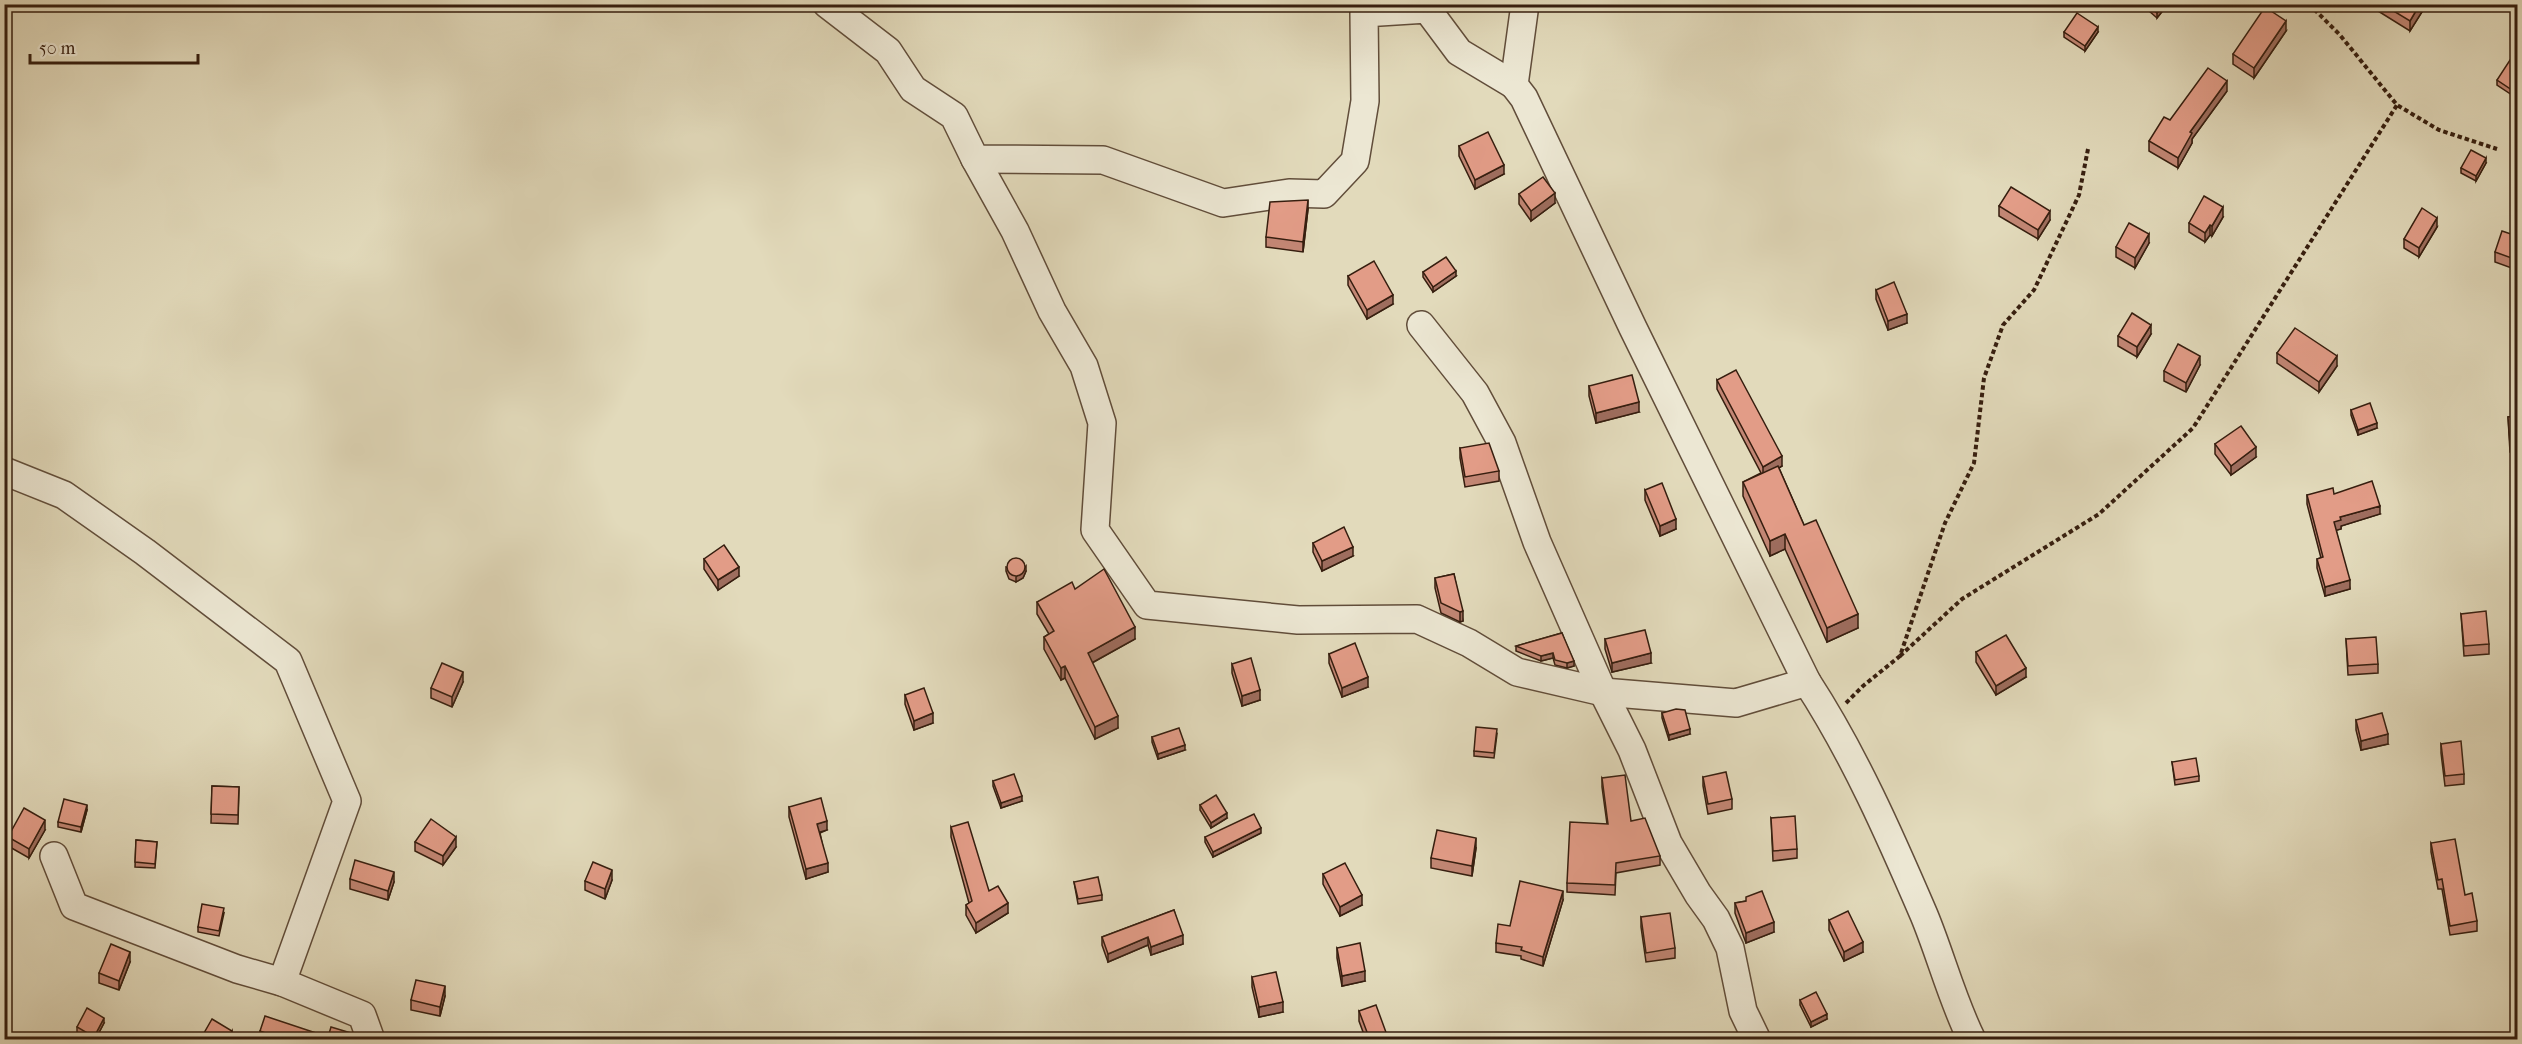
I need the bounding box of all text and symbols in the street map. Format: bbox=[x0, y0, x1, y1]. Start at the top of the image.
scale bar bbox=[30, 27, 198, 65]
text: 50 m bbox=[39, 38, 76, 59]

